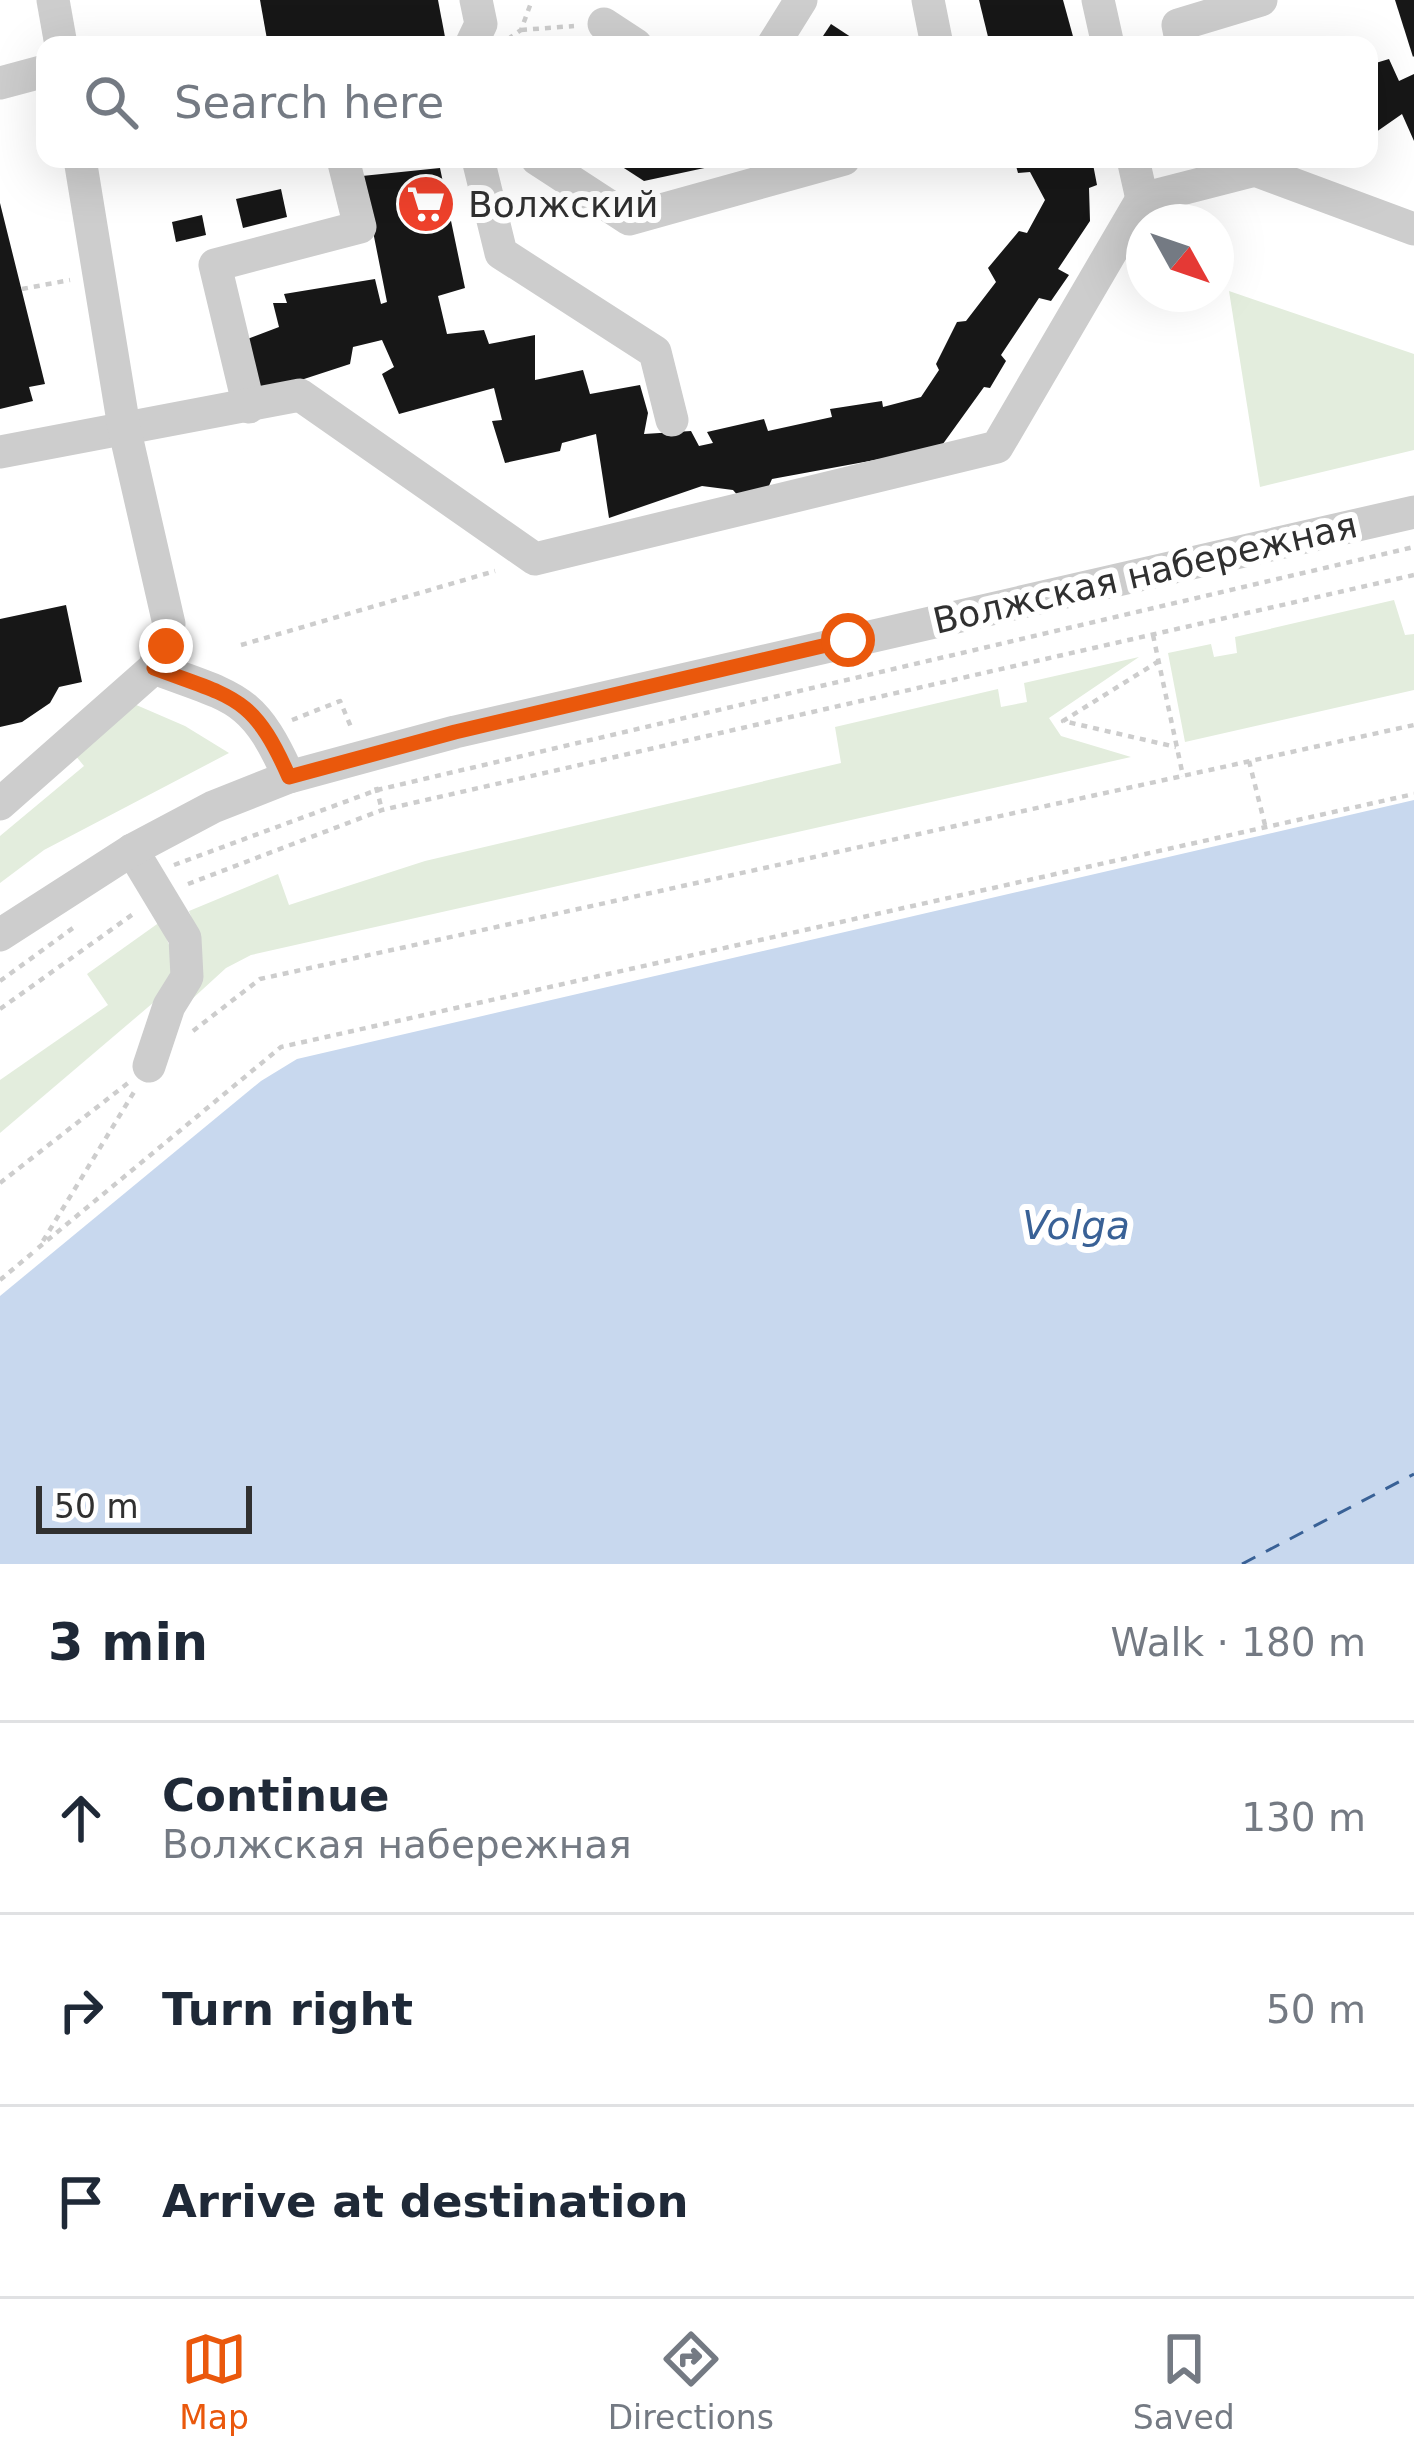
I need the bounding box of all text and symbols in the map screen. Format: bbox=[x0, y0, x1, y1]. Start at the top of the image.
search box bbox=[36, 36, 1378, 168]
icon: search bbox=[78, 69, 144, 135]
text: Search here bbox=[174, 76, 444, 129]
supermarket icon: Волжский bbox=[395, 173, 457, 235]
place label: Волжский bbox=[468, 184, 659, 225]
north arrow bbox=[1126, 204, 1234, 312]
street label: Волжская набережная bbox=[929, 504, 1361, 642]
route start bbox=[821, 613, 875, 667]
route end bbox=[139, 619, 193, 673]
water label: Volga bbox=[1022, 1203, 1130, 1248]
scale bar bbox=[36, 1480, 252, 1533]
text: 50 m bbox=[54, 1487, 139, 1526]
text: 3 min bbox=[48, 1613, 208, 1672]
text: Walk · 180 m bbox=[1111, 1620, 1366, 1665]
text: Continue bbox=[162, 1769, 390, 1822]
icon: ahead bbox=[48, 1785, 114, 1851]
text: 130 m bbox=[1241, 1795, 1366, 1840]
text: Волжская набережная bbox=[162, 1822, 632, 1867]
icon: right bbox=[48, 1977, 114, 2043]
text: Turn right bbox=[162, 1983, 413, 2036]
text: 50 m bbox=[1266, 1987, 1366, 2032]
icon: arrive bbox=[48, 2169, 114, 2235]
text: Arrive at destination bbox=[162, 2175, 688, 2228]
tab: Map bbox=[179, 2326, 249, 2437]
tab: Directions bbox=[608, 2326, 774, 2437]
tab: Saved bbox=[1133, 2326, 1235, 2437]

